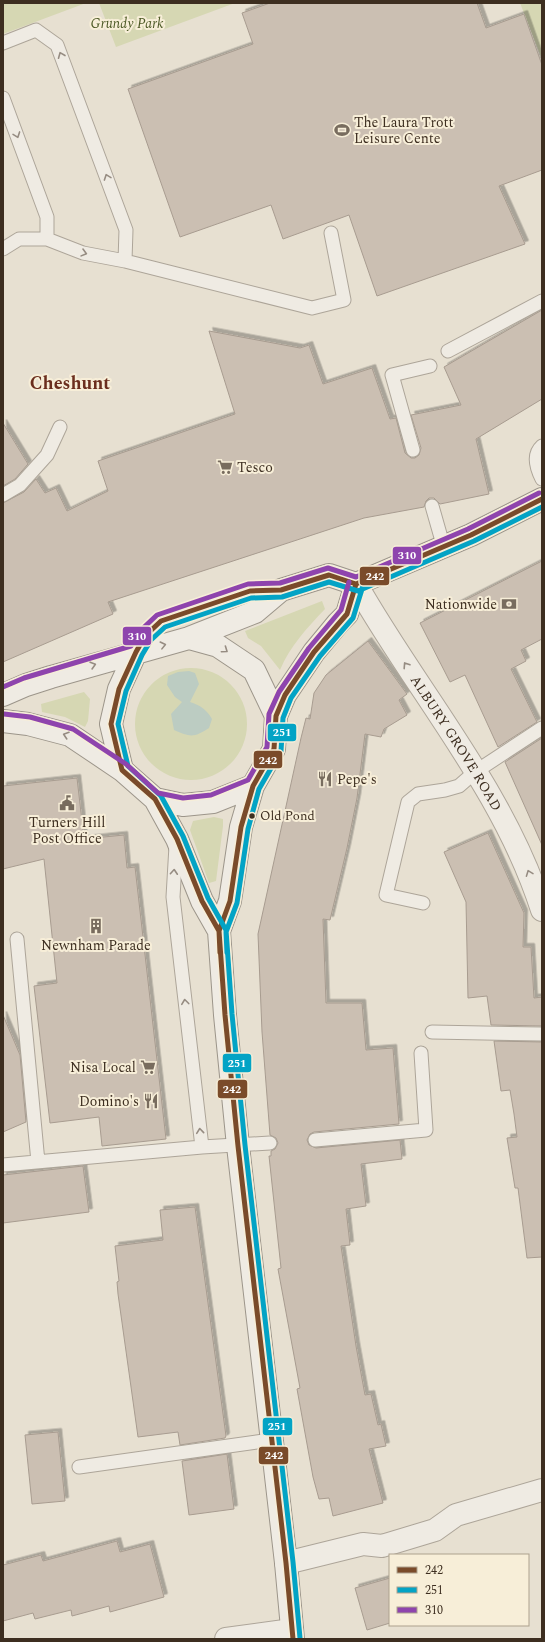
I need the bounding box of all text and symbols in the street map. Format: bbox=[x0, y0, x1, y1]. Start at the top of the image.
park label: Grundy Park bbox=[90, 13, 164, 34]
one-way arrow bbox=[58, 52, 66, 59]
place label: The Laura Trott Leisure Cente bbox=[354, 112, 454, 149]
sports icon: The Laura Trott Leisure Cente bbox=[333, 121, 351, 139]
one-way arrow bbox=[12, 131, 20, 138]
one-way arrow bbox=[103, 174, 111, 181]
one-way arrow bbox=[81, 248, 87, 256]
district label: Cheshunt bbox=[30, 370, 110, 397]
place label: Tesco bbox=[237, 457, 273, 478]
supermarket icon: Tesco bbox=[216, 458, 234, 476]
line badge: 310 bbox=[392, 546, 422, 565]
text: 310 bbox=[398, 547, 416, 564]
line badge: 242 bbox=[359, 566, 390, 586]
text: 242 bbox=[366, 568, 384, 585]
place label: Nationwide bbox=[425, 594, 497, 615]
bank icon: Nationwide bbox=[500, 595, 518, 613]
line badge: 310 bbox=[122, 626, 152, 646]
text: 310 bbox=[128, 628, 146, 645]
one-way arrow bbox=[159, 642, 166, 650]
one-way arrow bbox=[221, 645, 228, 652]
one-way arrow bbox=[89, 661, 96, 670]
one-way arrow bbox=[403, 662, 411, 669]
street label: ALBURY GROVE ROAD bbox=[405, 671, 507, 815]
line badge: 251 bbox=[267, 723, 297, 742]
text: 251 bbox=[273, 724, 291, 741]
one-way arrow bbox=[62, 731, 69, 739]
line badge: 242 bbox=[253, 750, 283, 769]
text: 242 bbox=[259, 752, 277, 769]
place label: Pepe's bbox=[337, 769, 377, 790]
restaurant icon: Pepe's bbox=[316, 770, 334, 788]
public building icon: Turners Hill Post Office bbox=[58, 794, 76, 812]
place label: Old Pond bbox=[260, 806, 315, 826]
marker: Old Pond bbox=[247, 811, 257, 821]
place label: Turners Hill Post Office bbox=[29, 812, 105, 849]
one-way arrow bbox=[170, 869, 179, 875]
one-way arrow bbox=[526, 870, 534, 877]
building icon: Newnham Parade bbox=[87, 917, 105, 935]
place label: Newnham Parade bbox=[41, 935, 151, 956]
one-way arrow bbox=[181, 999, 190, 1005]
line badge: 251 bbox=[222, 1053, 252, 1073]
text: 251 bbox=[228, 1055, 246, 1072]
place label: Nisa Local bbox=[70, 1057, 136, 1078]
supermarket icon: Nisa Local bbox=[139, 1058, 157, 1076]
line badge: 242 bbox=[217, 1079, 248, 1099]
text: 242 bbox=[223, 1081, 241, 1098]
place label: Domino's bbox=[79, 1091, 139, 1112]
restaurant icon: Domino's bbox=[142, 1092, 160, 1110]
one-way arrow bbox=[195, 1128, 204, 1134]
line badge: 251 bbox=[262, 1417, 293, 1436]
text: 251 bbox=[268, 1418, 286, 1435]
line badge: 242 bbox=[258, 1446, 289, 1465]
text: 242 bbox=[265, 1447, 283, 1464]
legend bbox=[389, 1554, 529, 1626]
text: 242 bbox=[425, 1561, 443, 1580]
text: 251 bbox=[425, 1581, 443, 1600]
text: 310 bbox=[425, 1601, 443, 1620]

